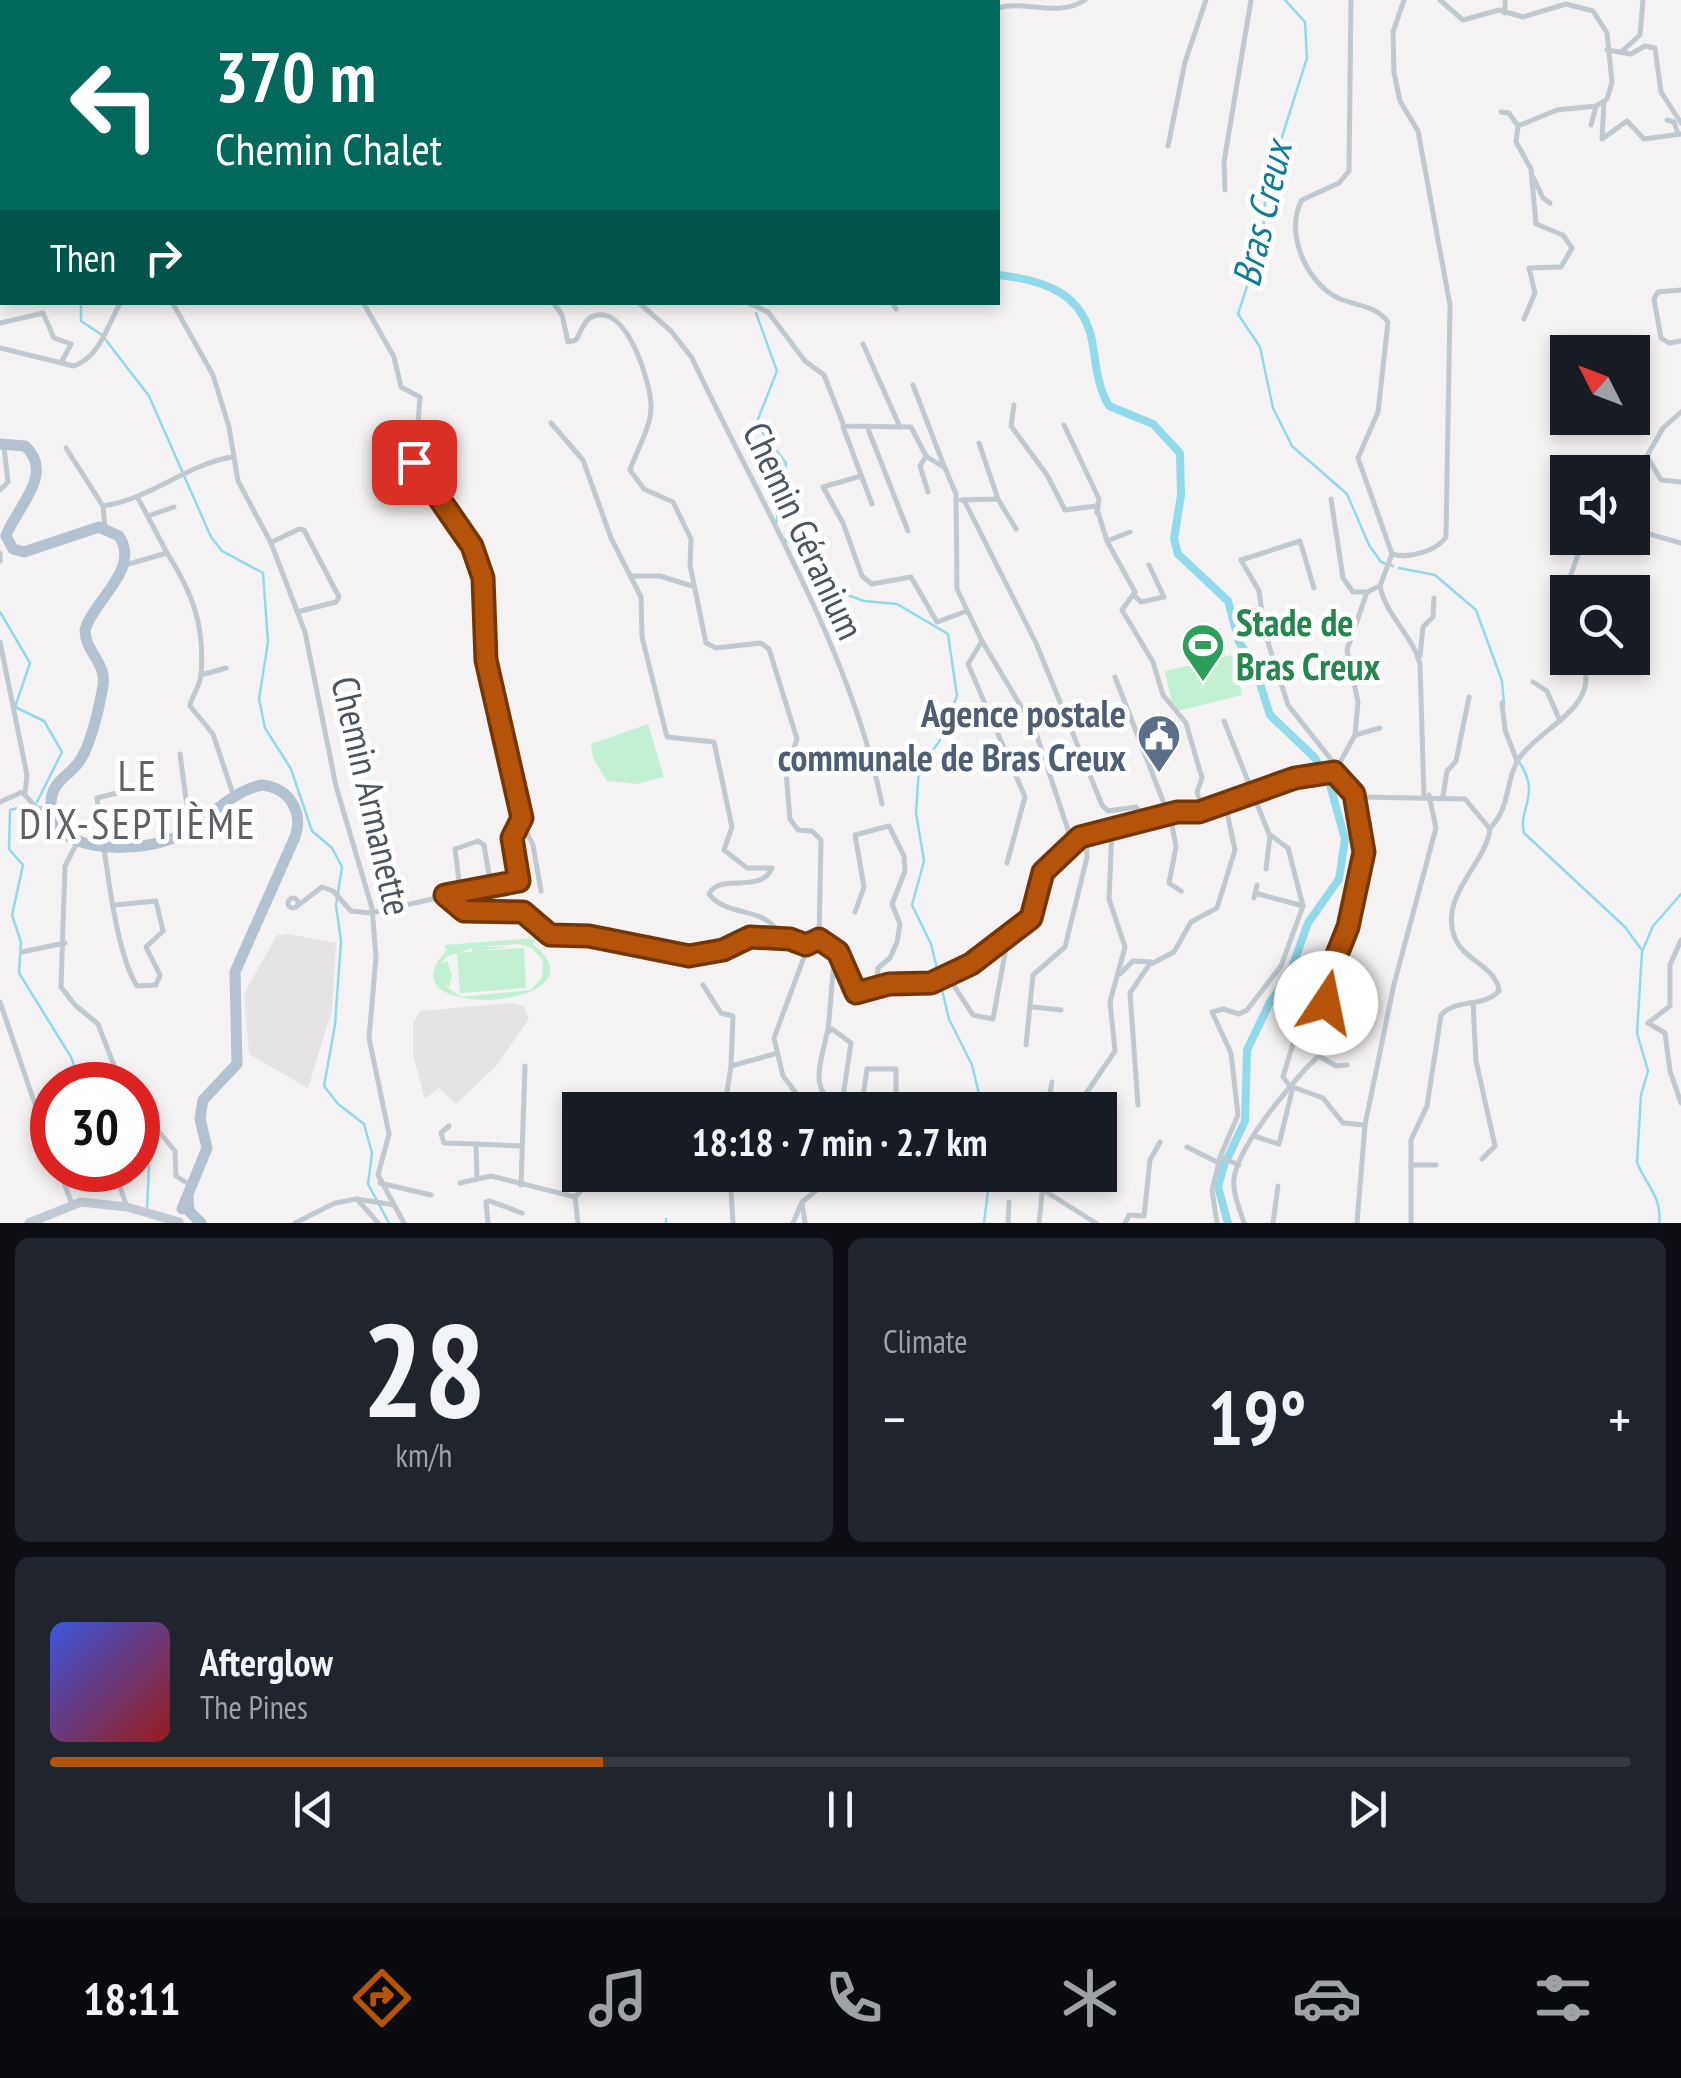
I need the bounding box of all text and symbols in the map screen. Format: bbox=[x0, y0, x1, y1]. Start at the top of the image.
text: 370 m bbox=[215, 31, 376, 121]
icon: left bbox=[50, 40, 180, 170]
text: Chemin Chalet bbox=[215, 119, 442, 177]
water label: Bras Creux bbox=[1219, 132, 1304, 291]
icon: right bbox=[136, 230, 191, 285]
text: Then bbox=[50, 233, 116, 282]
north arrow bbox=[1550, 335, 1650, 435]
map controls bbox=[1550, 335, 1650, 675]
street label: Chemin Géranium bbox=[733, 414, 876, 647]
pin bbox=[372, 420, 457, 505]
icon: arrive bbox=[387, 435, 442, 490]
button: sound bbox=[1550, 455, 1650, 555]
button: search bbox=[1550, 575, 1650, 675]
place label: Stade de Bras Creux bbox=[1236, 597, 1380, 690]
sports icon: Stade de Bras Creux bbox=[1180, 622, 1226, 683]
street label: Chemin Armanette bbox=[321, 672, 424, 920]
place label: Agence postale communale de Bras Creux bbox=[778, 688, 1126, 781]
public building icon: Agence postale communale de Bras Creux bbox=[1136, 713, 1182, 774]
district label: LE DIX-SEPTIÈME bbox=[19, 748, 257, 851]
position arrow bbox=[1274, 951, 1378, 1055]
speed limit sign: 30 bbox=[30, 1062, 160, 1192]
text: 18:18 · 7 min · 2.7 km bbox=[692, 1117, 987, 1166]
text: 28 bbox=[362, 1285, 486, 1453]
text: Climate bbox=[883, 1320, 967, 1362]
text: 19° bbox=[1207, 1369, 1307, 1466]
text: − bbox=[883, 1383, 906, 1454]
text: + bbox=[1608, 1383, 1631, 1454]
text: km/h bbox=[396, 1434, 452, 1476]
text: Afterglow bbox=[200, 1637, 333, 1686]
text: The Pines bbox=[200, 1686, 308, 1728]
icon: previous bbox=[286, 1782, 341, 1837]
icon: pause bbox=[813, 1782, 868, 1837]
icon: next bbox=[1340, 1782, 1395, 1837]
icon: directions bbox=[347, 1963, 417, 2033]
icon: music bbox=[583, 1963, 653, 2033]
icon: phone bbox=[819, 1963, 889, 2033]
icon: climate bbox=[1055, 1963, 1125, 2033]
icon: car bbox=[1292, 1963, 1362, 2033]
icon: filters bbox=[1528, 1963, 1598, 2033]
text: 18:11 bbox=[83, 1969, 180, 2027]

